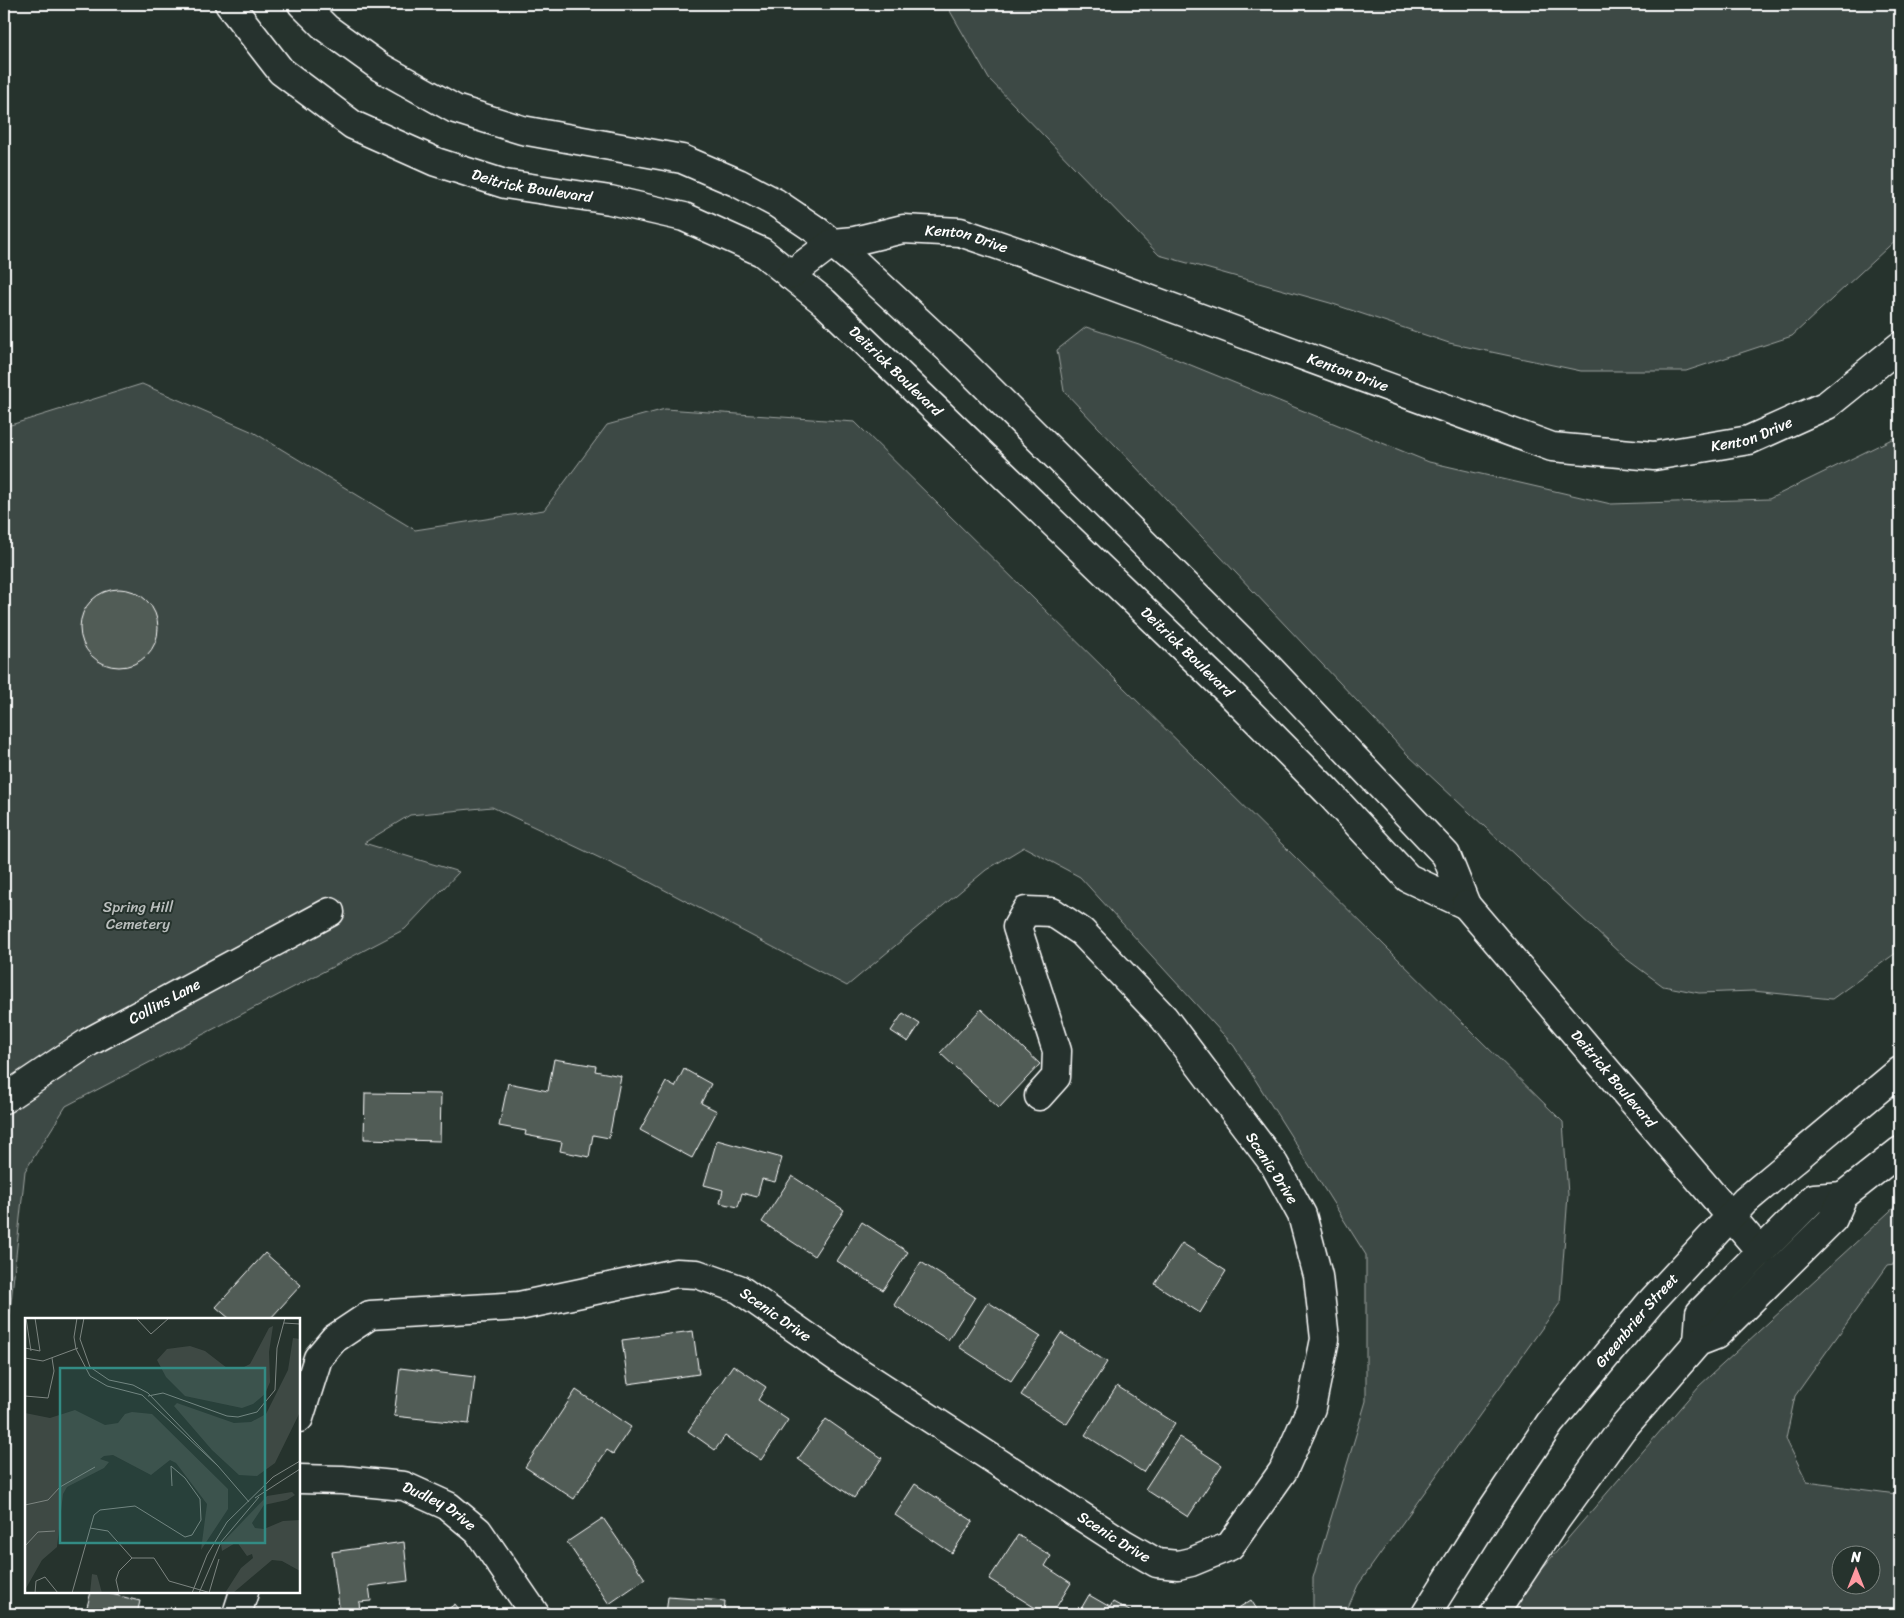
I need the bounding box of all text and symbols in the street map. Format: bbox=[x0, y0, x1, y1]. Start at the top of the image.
street label: Deitrick Boulevard bbox=[468, 161, 595, 210]
street label: Kenton Drive bbox=[924, 217, 1012, 261]
street label: Deitrick Boulevard bbox=[843, 319, 950, 424]
street label: Kenton Drive bbox=[1304, 345, 1393, 399]
street label: Kenton Drive bbox=[1709, 409, 1797, 459]
street label: Deitrick Boulevard bbox=[1134, 600, 1241, 704]
park label: Spring Hill Cemetery bbox=[103, 894, 174, 937]
street label: Collins Lane bbox=[123, 971, 206, 1032]
street label: Deitrick Boulevard bbox=[1564, 1024, 1664, 1135]
street label: Scenic Drive bbox=[1239, 1126, 1305, 1210]
street label: Greenbrier Street bbox=[1588, 1267, 1685, 1374]
street label: Scenic Drive bbox=[734, 1280, 817, 1349]
inset map bbox=[25, 1318, 300, 1593]
street label: Dudley Drive bbox=[398, 1474, 482, 1538]
street label: Scenic Drive bbox=[1072, 1504, 1156, 1570]
text: N bbox=[1850, 1545, 1861, 1570]
north arrow bbox=[1832, 1546, 1882, 1596]

